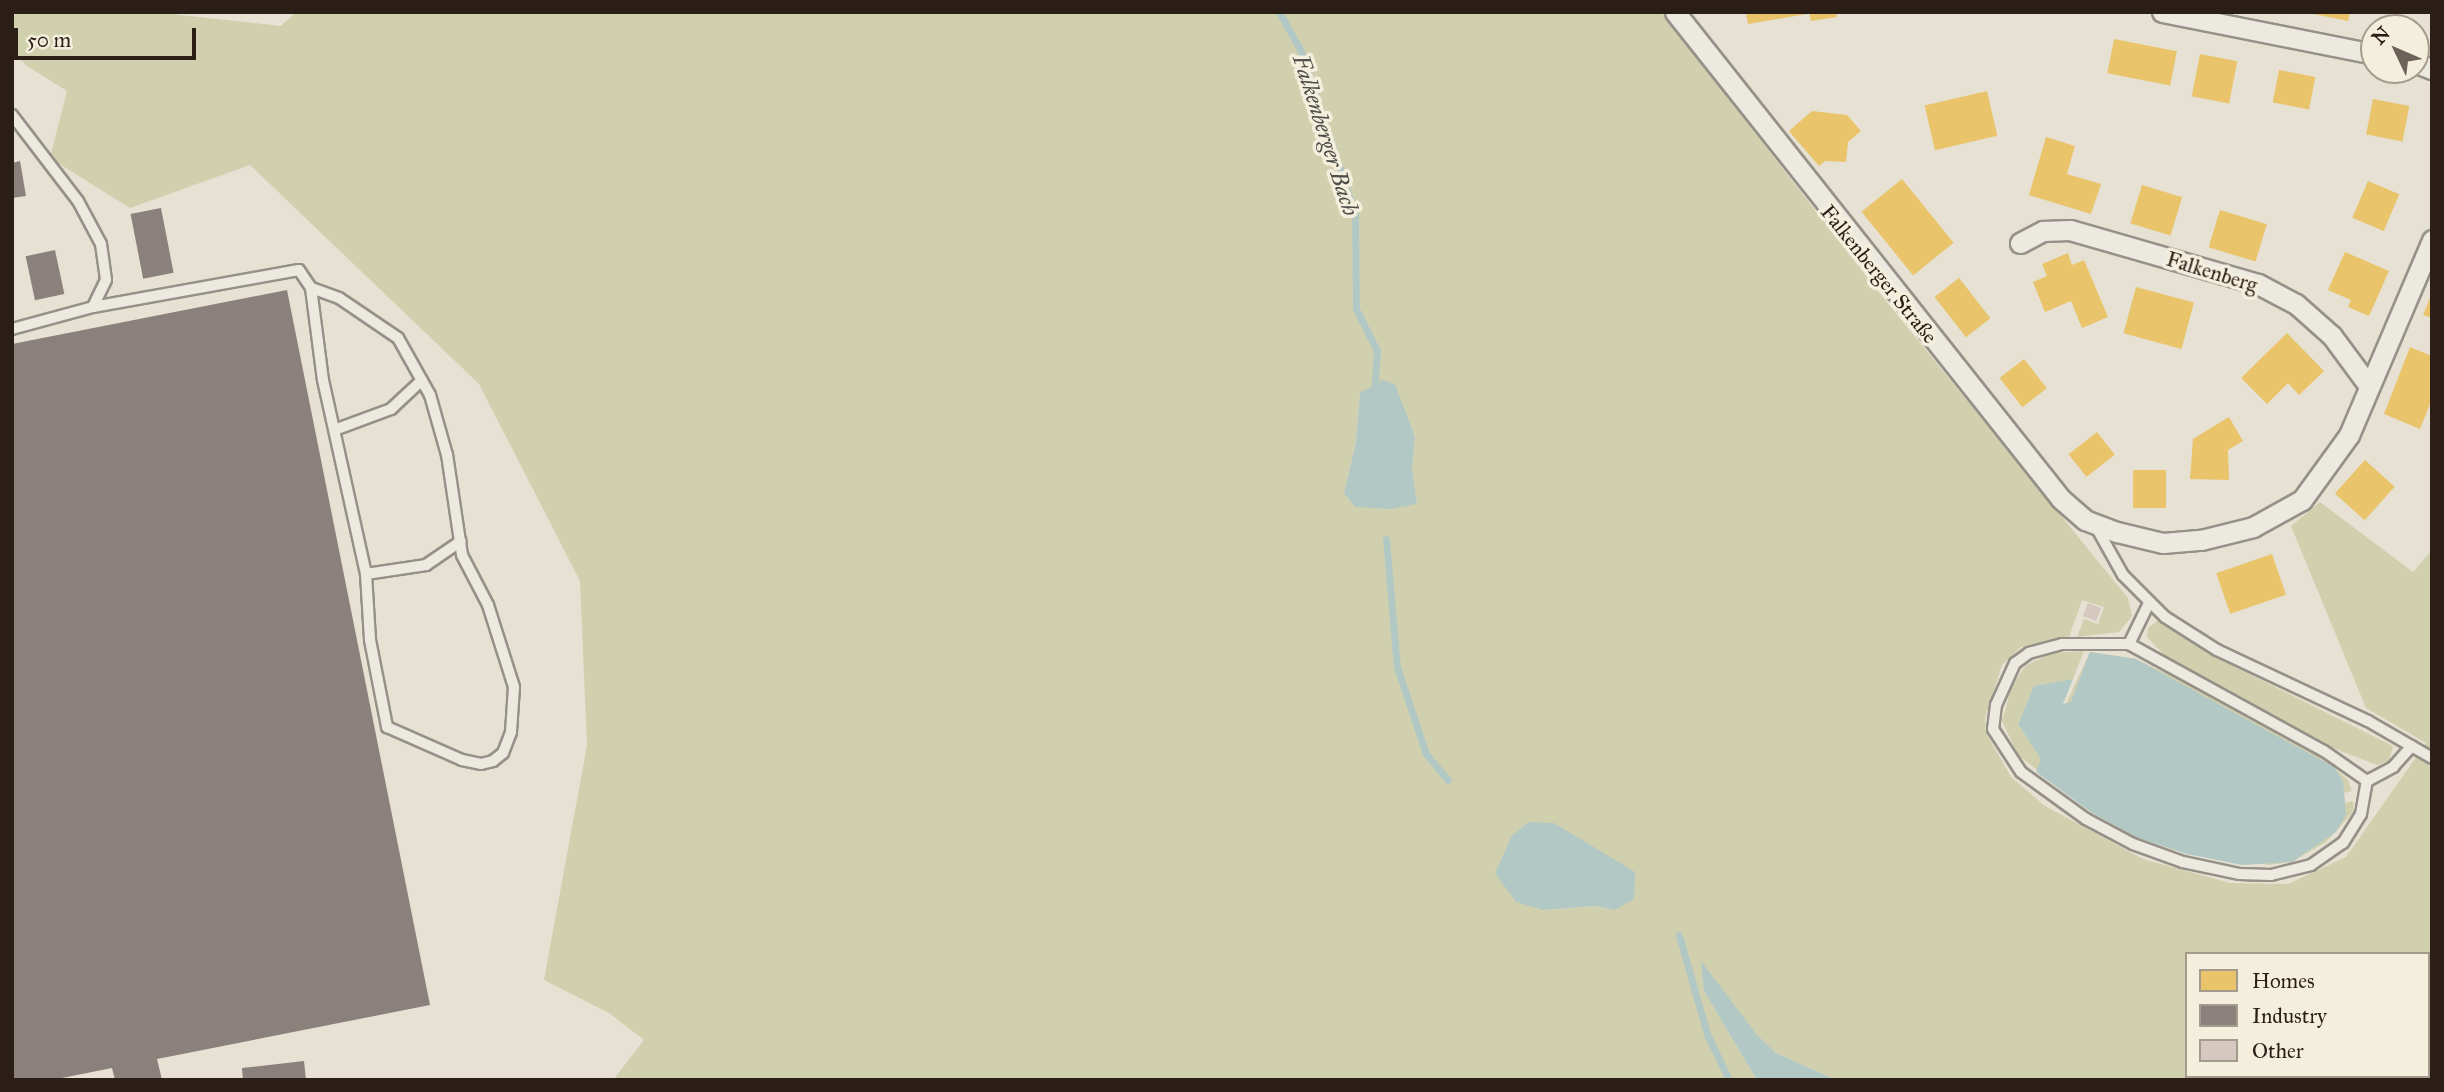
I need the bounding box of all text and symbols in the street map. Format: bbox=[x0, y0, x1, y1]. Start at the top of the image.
scale bar bbox=[18, 14, 200, 58]
north arrow bbox=[2360, 14, 2430, 84]
text: N bbox=[2367, 22, 2395, 49]
text: 50 m bbox=[27, 27, 71, 53]
water label: Falkenberger Bach bbox=[1287, 51, 1365, 219]
street label: Falkenberger Straße bbox=[1815, 200, 1943, 348]
street label: Falkenberg bbox=[2163, 246, 2261, 298]
legend bbox=[2185, 952, 2430, 1078]
text: Homes bbox=[2252, 968, 2315, 994]
text: Industry bbox=[2252, 1003, 2327, 1029]
text: Other bbox=[2252, 1038, 2304, 1064]

